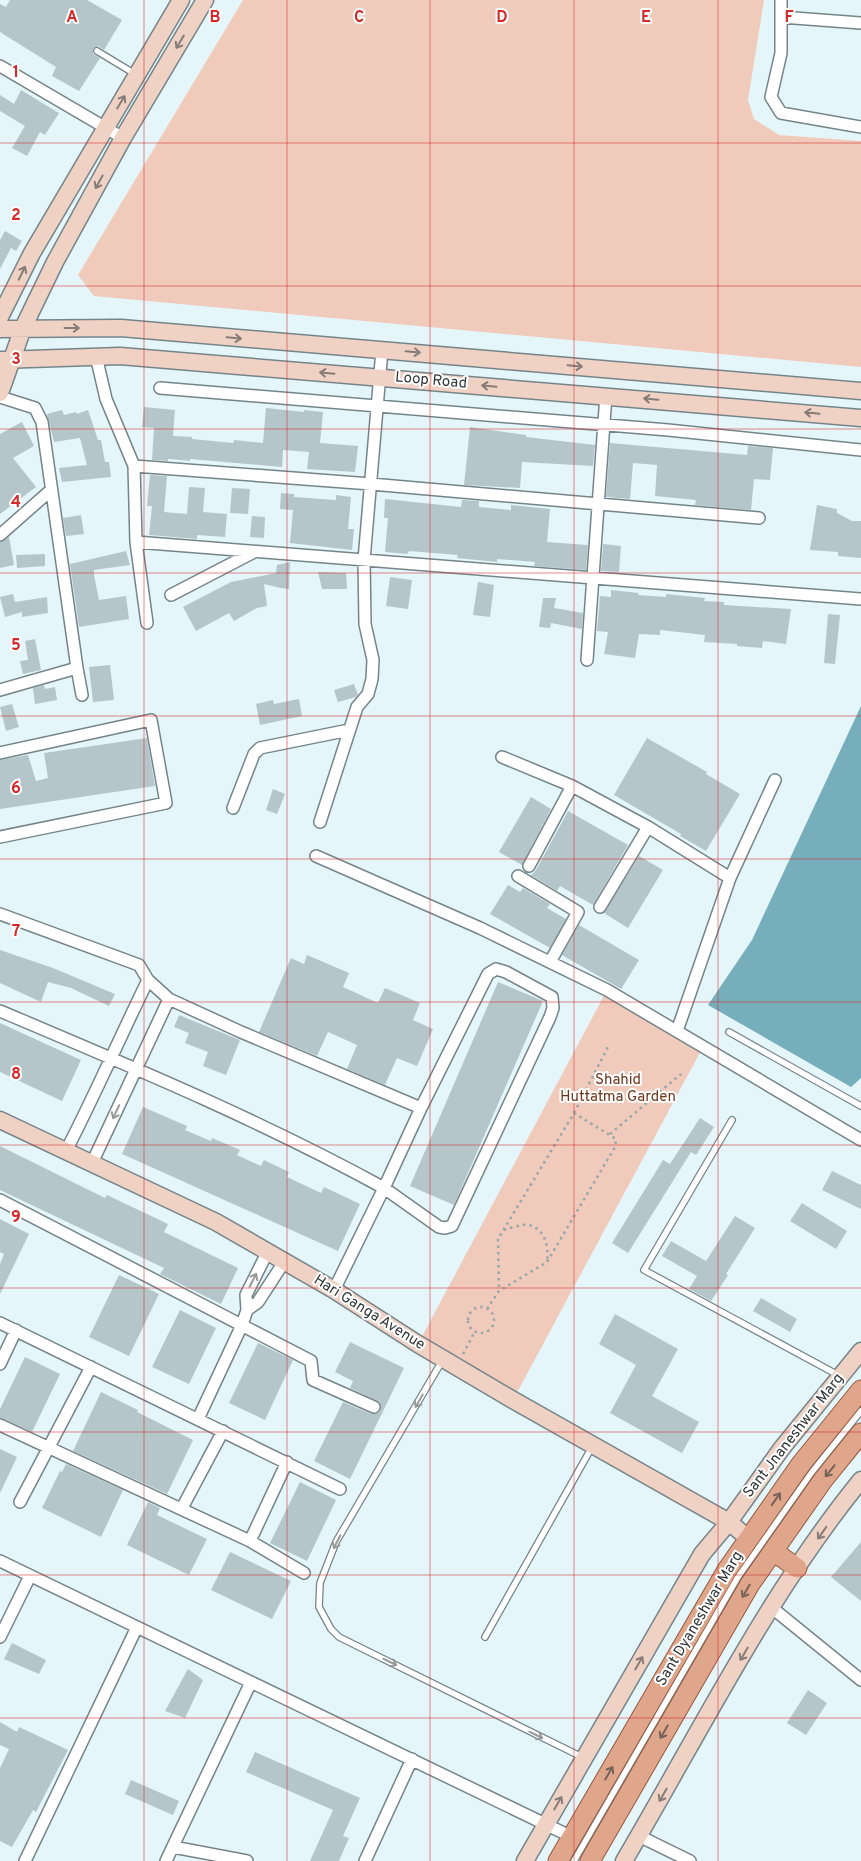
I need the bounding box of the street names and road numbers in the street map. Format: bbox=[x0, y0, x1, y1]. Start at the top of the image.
street label: Loop Road bbox=[394, 368, 468, 394]
street label: Hari Ganga Avenue bbox=[310, 1271, 428, 1355]
street label: Sant Jnaneshwar Marg bbox=[739, 1370, 849, 1502]
street label: Sant Dyaneshwar Marg bbox=[652, 1548, 748, 1690]

